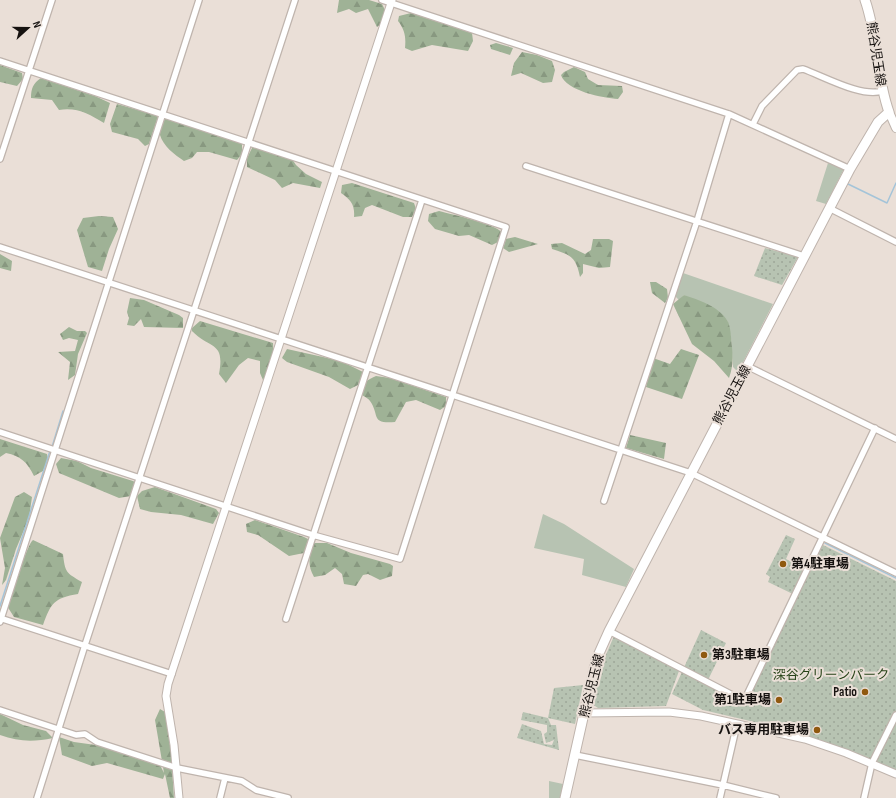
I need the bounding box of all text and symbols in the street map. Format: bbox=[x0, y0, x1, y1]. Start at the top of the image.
north arrow bbox=[8, 8, 48, 48]
text: N bbox=[30, 20, 44, 30]
street label: 熊谷児玉線 bbox=[863, 21, 889, 87]
street label: 熊谷児玉線 bbox=[710, 363, 754, 427]
place label: 第4駐車場 bbox=[791, 556, 849, 572]
marker: 第4駐車場 bbox=[778, 559, 788, 569]
place label: 第3駐車場 bbox=[712, 647, 770, 663]
marker: 第3駐車場 bbox=[699, 650, 709, 660]
street label: 熊谷児玉線 bbox=[576, 653, 608, 719]
park label: 深谷グリーンパーク bbox=[773, 667, 889, 683]
place label: Patio bbox=[833, 684, 857, 700]
marker: Patio bbox=[860, 687, 870, 697]
place label: 第1駐車場 bbox=[714, 692, 771, 708]
marker: 第1駐車場 bbox=[774, 695, 784, 705]
place label: バス専用駐車場 bbox=[718, 722, 809, 738]
marker: バス専用駐車場 bbox=[812, 725, 822, 735]

